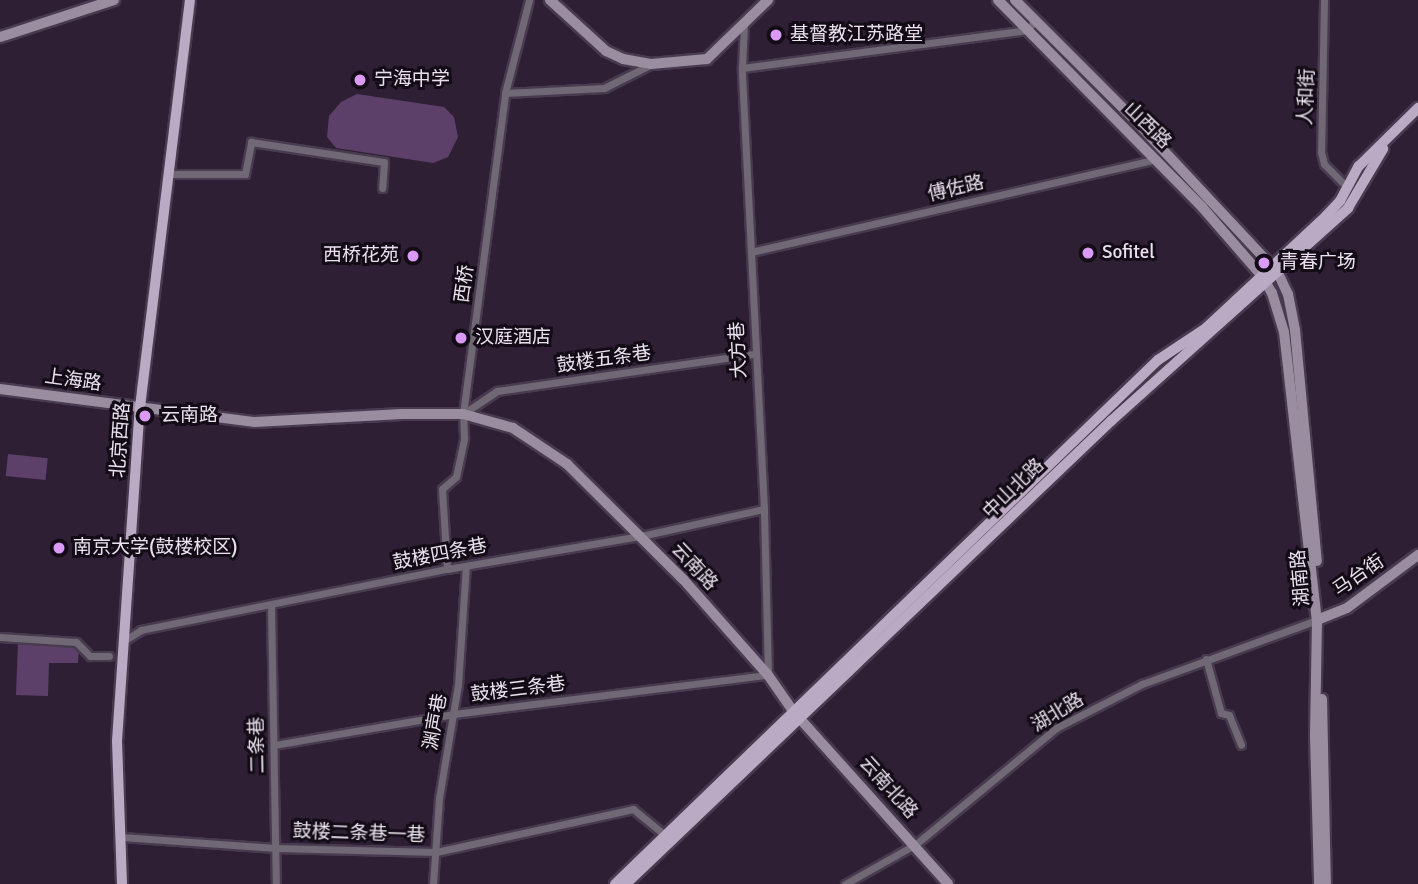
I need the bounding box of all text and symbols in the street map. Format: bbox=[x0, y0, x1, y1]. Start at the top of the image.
place label: 基督教江苏路堂 bbox=[790, 24, 923, 46]
marker: 基督教江苏路堂 bbox=[768, 27, 784, 43]
street label: 人和街 bbox=[1295, 68, 1319, 126]
place label: 宁海中学 bbox=[374, 69, 450, 91]
marker: 宁海中学 bbox=[352, 72, 368, 88]
street label: 山西路 bbox=[1119, 98, 1175, 154]
street label: 傅佐路 bbox=[926, 171, 986, 207]
place label: Sofitel bbox=[1102, 242, 1155, 264]
place label: 西桥花苑 bbox=[323, 245, 399, 267]
marker: Sofitel bbox=[1080, 245, 1096, 261]
marker: 西桥花苑 bbox=[405, 248, 421, 264]
place label: 青春广场 bbox=[1280, 252, 1356, 274]
marker: 青春广场 bbox=[1254, 253, 1274, 273]
street label: 西桥 bbox=[451, 264, 479, 304]
street label: 大方巷 bbox=[726, 321, 752, 379]
place label: 汉庭酒店 bbox=[475, 327, 551, 349]
marker: 汉庭酒店 bbox=[453, 330, 469, 346]
street label: 鼓楼五条巷 bbox=[555, 342, 653, 378]
street label: 上海路 bbox=[43, 366, 103, 396]
street label: 北京西路 bbox=[107, 401, 135, 479]
place label: 云南路 bbox=[161, 405, 218, 427]
marker: 云南路 bbox=[135, 406, 155, 426]
street label: 中山北路 bbox=[979, 454, 1049, 524]
street label: 鼓楼四条巷 bbox=[391, 535, 489, 575]
place label: 南京大学(鼓楼校区) bbox=[73, 537, 238, 559]
street label: 云南路 bbox=[666, 538, 722, 596]
marker: 南京大学(鼓楼校区) bbox=[51, 540, 67, 556]
street label: 湖南路 bbox=[1287, 549, 1315, 607]
street label: 马台街 bbox=[1329, 550, 1389, 602]
street label: 鼓楼三条巷 bbox=[469, 673, 567, 707]
street label: 湖北路 bbox=[1028, 689, 1088, 737]
street label: 渊声巷 bbox=[420, 692, 452, 752]
street label: 二条巷 bbox=[246, 716, 270, 774]
street label: 云南北路 bbox=[854, 752, 922, 824]
street label: 鼓楼二条巷一巷 bbox=[292, 820, 426, 848]

